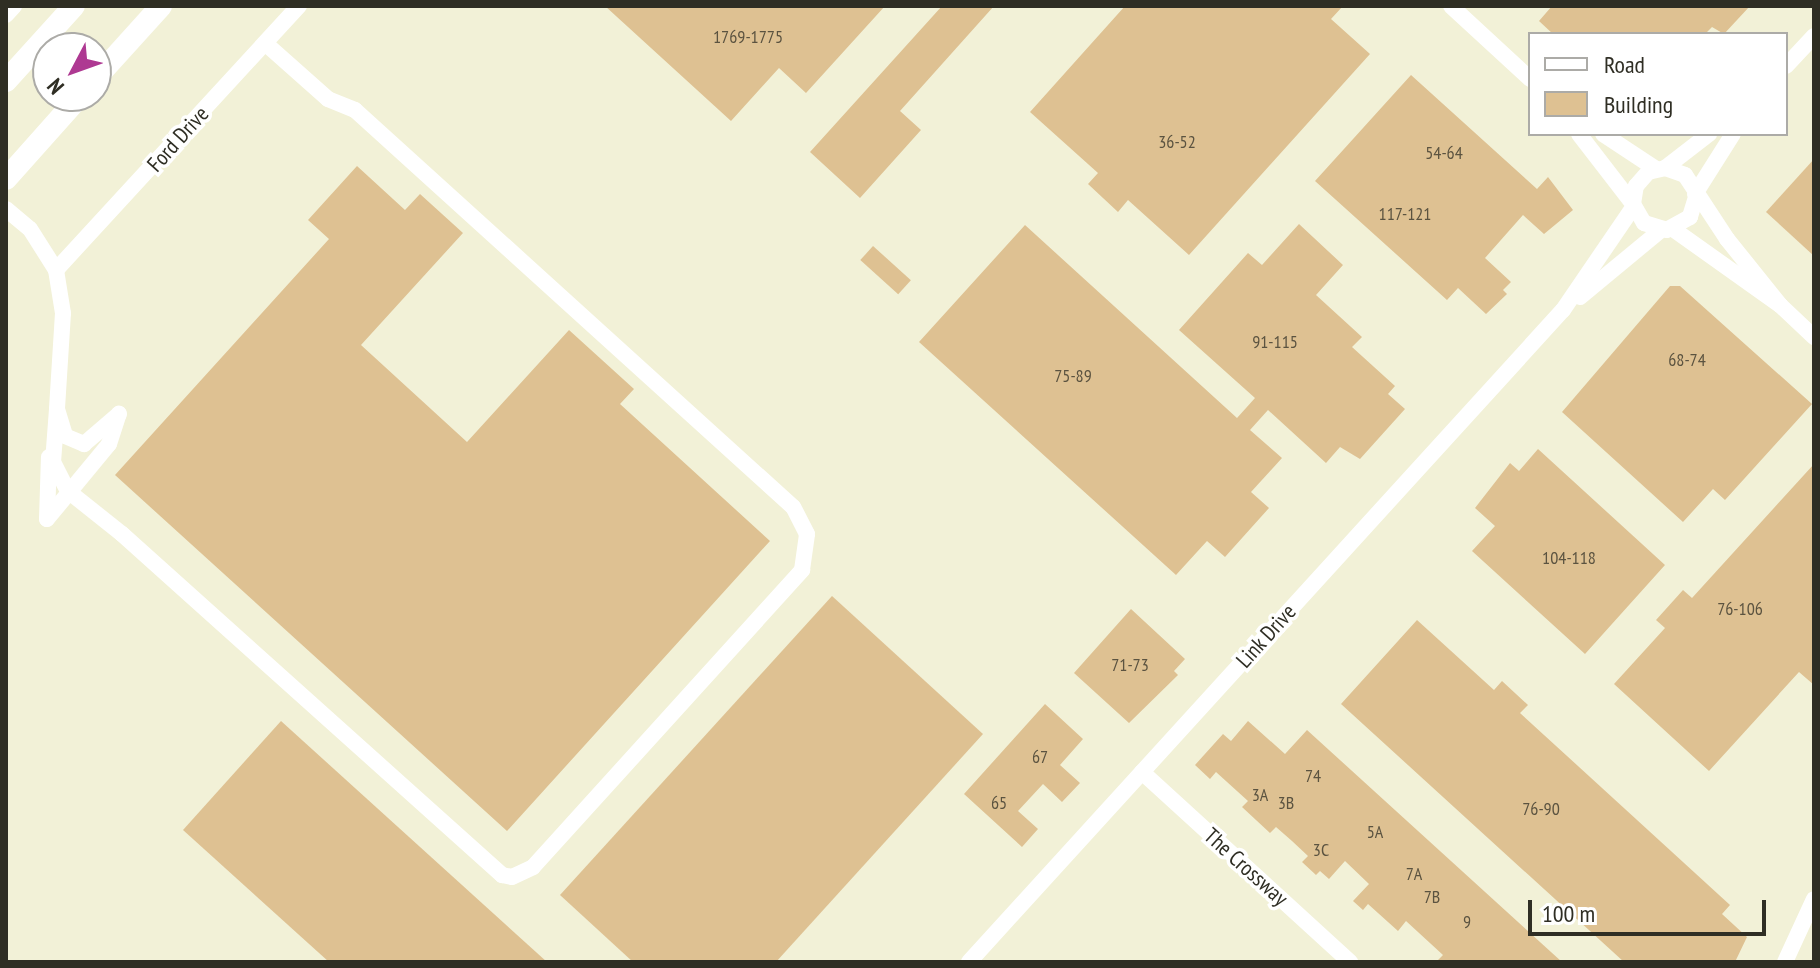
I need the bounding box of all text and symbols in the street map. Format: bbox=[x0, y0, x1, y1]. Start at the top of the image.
house number: 1769-1775 bbox=[713, 26, 783, 48]
north arrow bbox=[32, 32, 112, 112]
legend bbox=[1528, 32, 1788, 136]
text: Road bbox=[1604, 49, 1645, 80]
text: N bbox=[41, 73, 70, 100]
text: Building bbox=[1604, 89, 1673, 120]
street label: Ford Drive bbox=[142, 101, 214, 177]
house number: 36-52 bbox=[1158, 131, 1196, 153]
house number: 54-64 bbox=[1425, 142, 1463, 164]
house number: 117-121 bbox=[1379, 203, 1431, 225]
house number: 91-115 bbox=[1252, 331, 1298, 353]
house number: 68-74 bbox=[1668, 349, 1706, 371]
house number: 75-89 bbox=[1054, 365, 1092, 387]
house number: 104-118 bbox=[1542, 547, 1596, 569]
house number: 76-106 bbox=[1717, 598, 1763, 620]
street label: Link Drive bbox=[1231, 599, 1301, 673]
house number: 71-73 bbox=[1111, 654, 1149, 676]
house number: 67 bbox=[1032, 746, 1048, 768]
house number: 74 bbox=[1305, 765, 1321, 787]
house number: 3A bbox=[1252, 784, 1268, 806]
house number: 65 bbox=[991, 792, 1007, 814]
house number: 3B bbox=[1278, 792, 1294, 814]
house number: 76-90 bbox=[1522, 798, 1560, 820]
house number: 5A bbox=[1367, 821, 1383, 843]
street label: The Crossway bbox=[1199, 823, 1293, 911]
house number: 3C bbox=[1313, 839, 1329, 861]
house number: 7A bbox=[1406, 863, 1422, 885]
scale bar bbox=[1532, 884, 1770, 934]
house number: 7B bbox=[1424, 886, 1440, 908]
text: 100 m bbox=[1542, 898, 1595, 929]
house number: 9 bbox=[1463, 911, 1471, 933]

